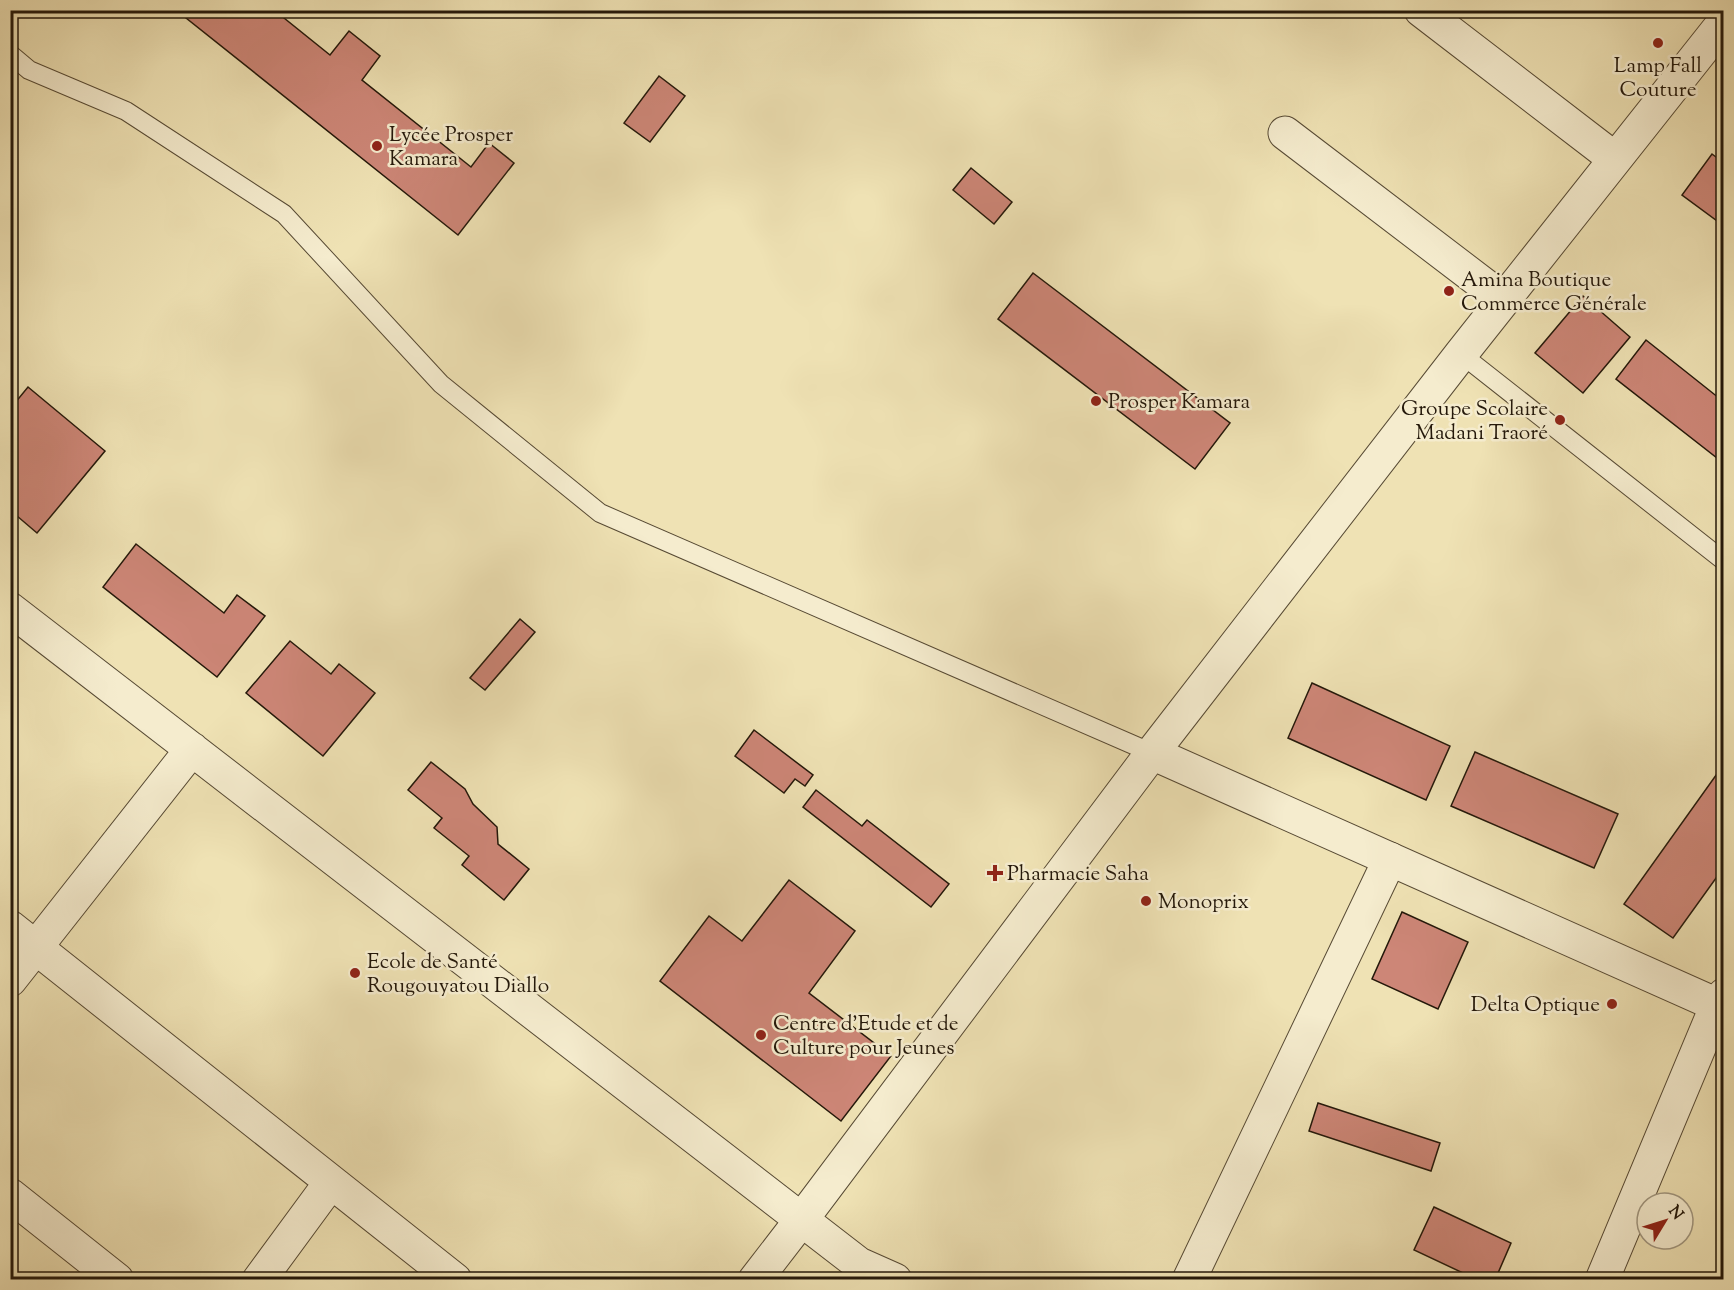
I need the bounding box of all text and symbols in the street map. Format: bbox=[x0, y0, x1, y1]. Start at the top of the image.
marker: Lamp Fall Couture bbox=[1651, 36, 1665, 50]
place label: Lamp Fall Couture bbox=[1614, 52, 1702, 106]
place label: Lycée Prosper Kamara bbox=[389, 121, 513, 175]
marker: Lycée Prosper Kamara bbox=[370, 139, 384, 153]
place label: Amina Boutique Commerce Générale bbox=[1461, 266, 1647, 320]
marker: Amina Boutique Commerce Générale bbox=[1442, 284, 1456, 298]
place label: Prosper Kamara bbox=[1108, 388, 1250, 418]
marker: Prosper Kamara bbox=[1089, 394, 1103, 408]
place label: Groupe Scolaire Madani Traoré bbox=[1401, 395, 1548, 449]
marker: Groupe Scolaire Madani Traoré bbox=[1553, 413, 1567, 427]
place label: Pharmacie Saha bbox=[1007, 860, 1149, 890]
marker: Pharmacie Saha bbox=[988, 866, 1002, 880]
place label: Monoprix bbox=[1158, 888, 1249, 918]
marker: Monoprix bbox=[1139, 894, 1153, 908]
place label: Ecole de Santé Rougouyatou Diallo bbox=[367, 948, 549, 1002]
marker: Ecole de Santé Rougouyatou Diallo bbox=[348, 966, 362, 980]
place label: Delta Optique bbox=[1471, 991, 1600, 1021]
marker: Delta Optique bbox=[1605, 997, 1619, 1011]
place label: Centre d'Etude et de Culture pour Jeunes bbox=[773, 1010, 959, 1064]
marker: Centre d'Etude et de Culture pour Jeunes bbox=[754, 1028, 768, 1042]
north arrow bbox=[1635, 1191, 1695, 1251]
text: N bbox=[1662, 1201, 1688, 1226]

